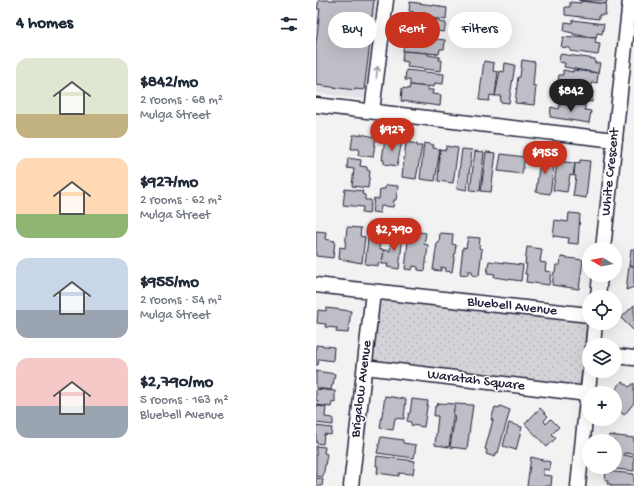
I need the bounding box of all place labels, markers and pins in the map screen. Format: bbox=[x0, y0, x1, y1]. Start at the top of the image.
pin: $842 bbox=[547, 79, 595, 113]
pin: $927 bbox=[368, 118, 416, 152]
pin: $955 bbox=[521, 141, 569, 175]
pin: $2,790 bbox=[361, 218, 427, 252]

